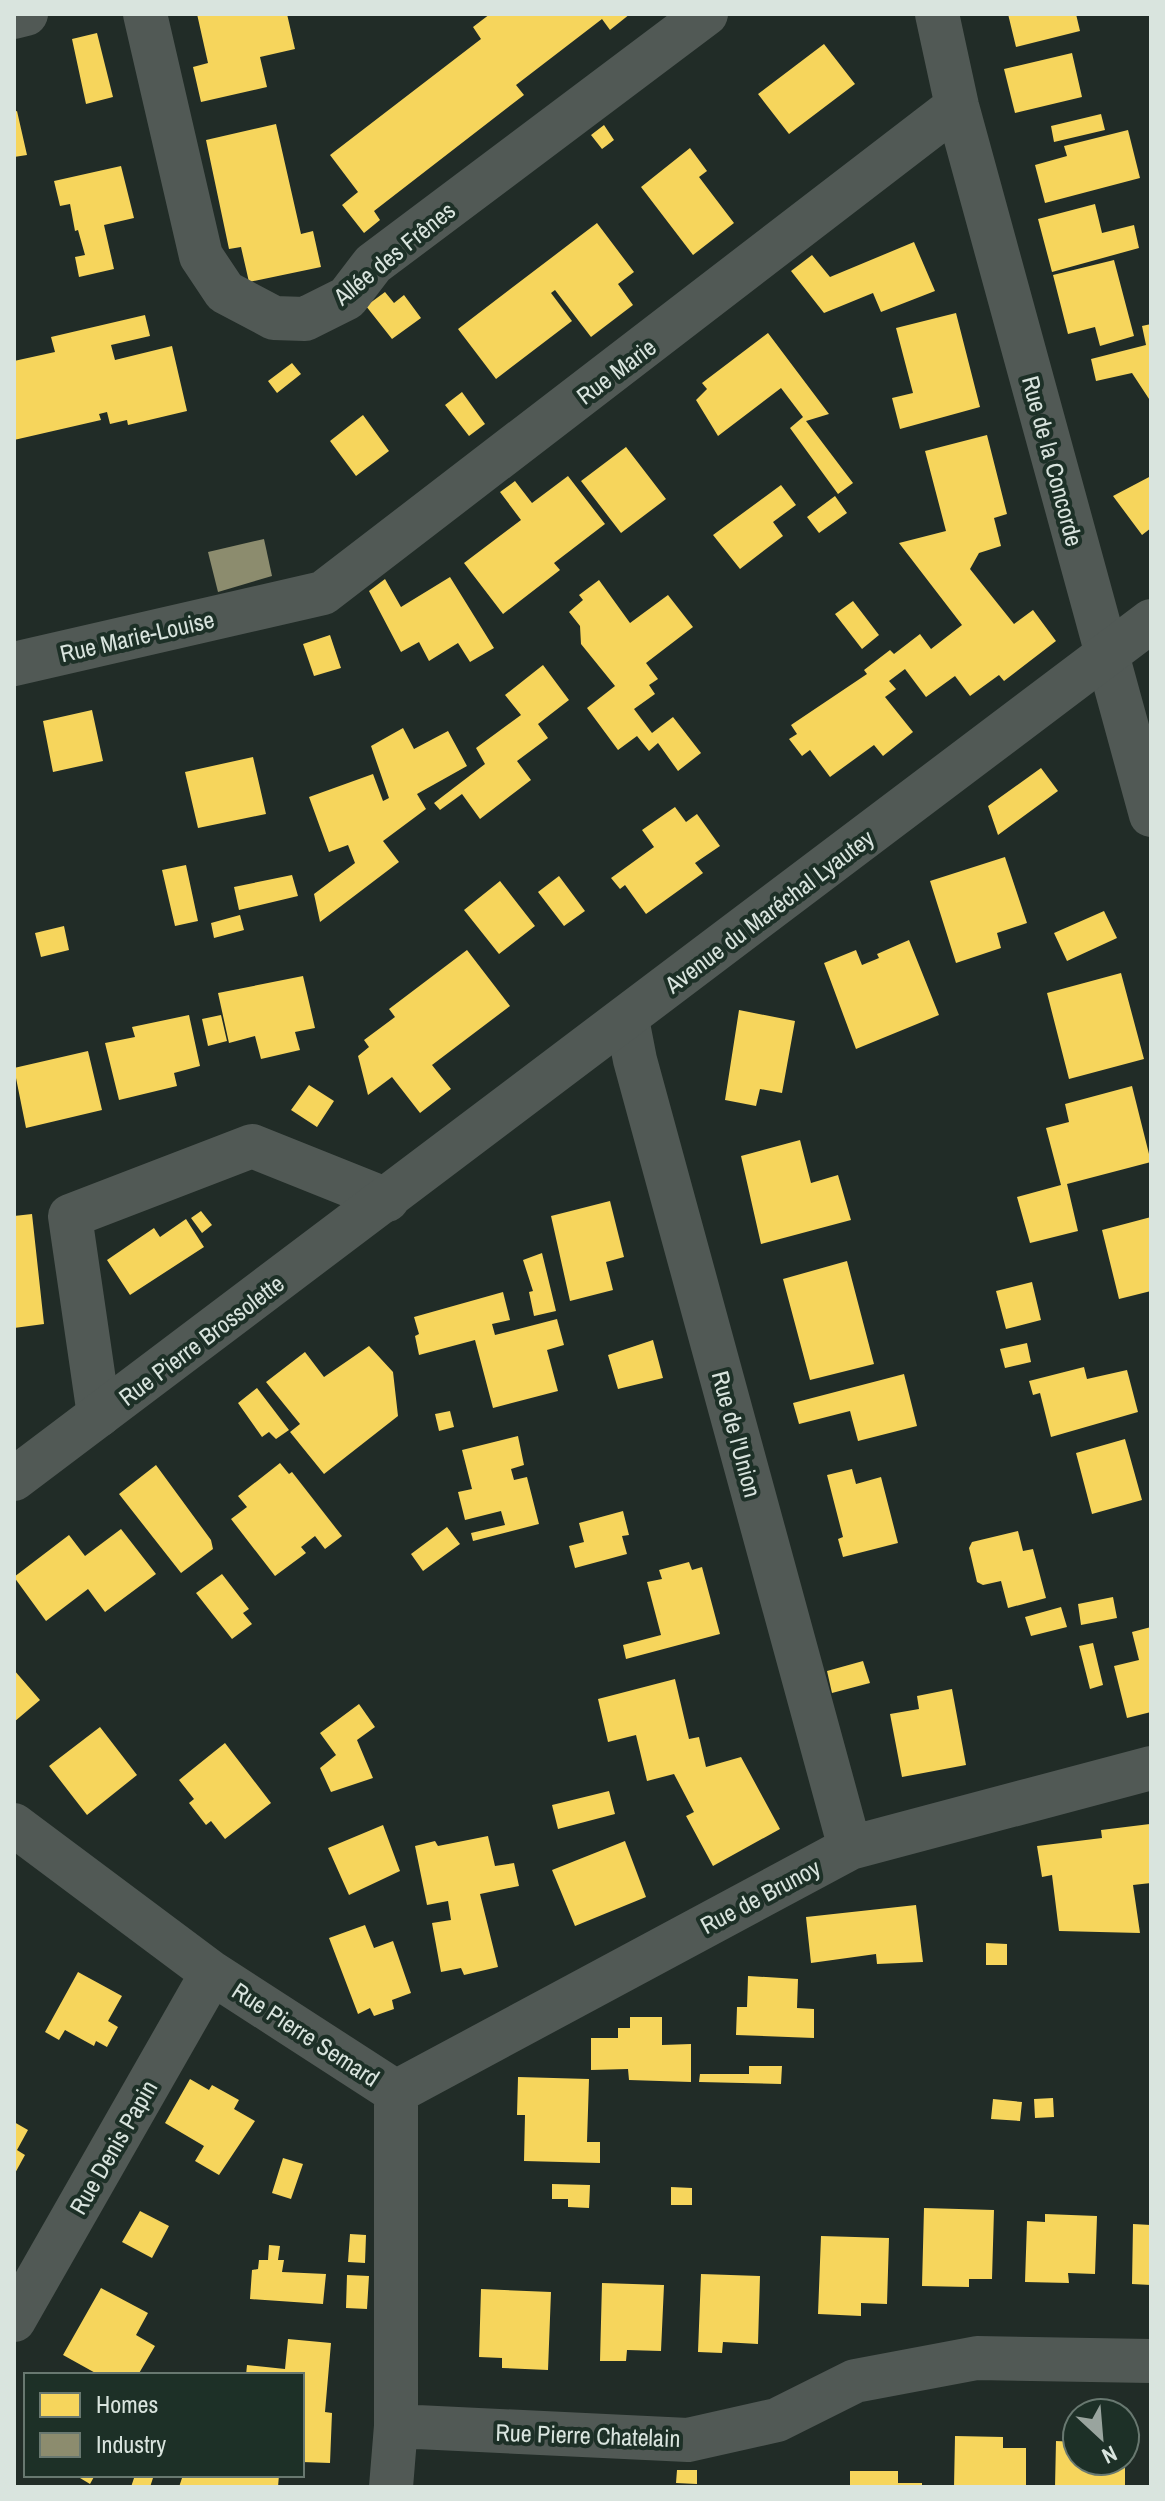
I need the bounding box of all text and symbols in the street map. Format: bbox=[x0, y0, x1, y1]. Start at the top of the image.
street label: Allée des Frênes bbox=[326, 194, 461, 313]
street label: Rue Marie bbox=[570, 331, 662, 411]
street label: Rue de la Concorde bbox=[1015, 372, 1091, 550]
street label: Rue Marie-Louise bbox=[57, 603, 217, 669]
street label: Avenue du Maréchal Lyautey bbox=[657, 822, 880, 1001]
street label: Rue Pierre Brossolette bbox=[112, 1267, 290, 1413]
street label: Rue de l'Union bbox=[705, 1367, 769, 1501]
street label: Rue de Brunoy bbox=[695, 1851, 826, 1941]
street label: Rue Pierre Semard bbox=[226, 1974, 386, 2094]
street label: Rue Denis Papin bbox=[62, 2074, 164, 2220]
legend bbox=[24, 2373, 304, 2477]
text: Homes bbox=[96, 2388, 158, 2420]
north arrow bbox=[1061, 2397, 1141, 2477]
street label: Rue Pierre Chatelain bbox=[495, 2416, 681, 2454]
text: Industry bbox=[96, 2428, 166, 2460]
text: N bbox=[1097, 2439, 1122, 2471]

